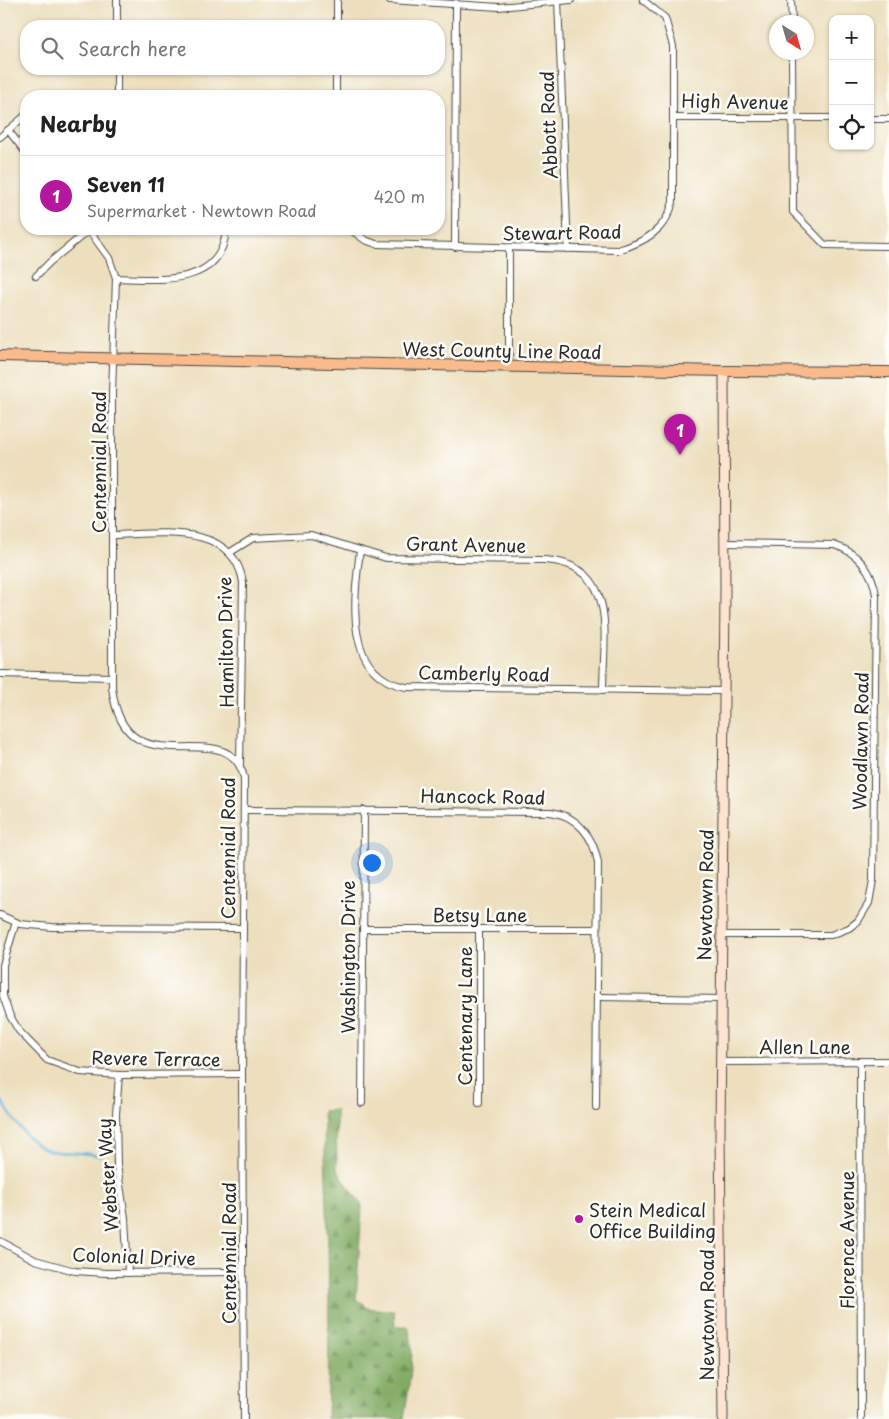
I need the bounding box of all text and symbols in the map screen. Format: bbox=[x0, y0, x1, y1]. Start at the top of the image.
north arrow bbox=[769, 15, 814, 60]
map controls bbox=[829, 15, 874, 150]
button: + bbox=[829, 15, 874, 60]
search box bbox=[20, 20, 445, 75]
icon: search bbox=[38, 34, 66, 62]
text: Search here bbox=[78, 34, 187, 62]
button: − bbox=[829, 60, 874, 105]
street label: Abbott Road bbox=[533, 70, 563, 180]
street label: High Avenue bbox=[681, 87, 789, 115]
button: locate bbox=[829, 105, 874, 150]
text: Nearby bbox=[40, 107, 117, 139]
text: Seven 11 bbox=[87, 170, 165, 198]
text: 1 bbox=[52, 184, 60, 208]
text: 420 m bbox=[374, 184, 425, 208]
text: Supermarket · Newtown Road bbox=[87, 198, 317, 222]
street label: Stewart Road bbox=[502, 217, 622, 247]
street label: West County Line Road bbox=[402, 335, 602, 365]
street label: Centennial Road bbox=[85, 391, 112, 533]
pin: 1 bbox=[664, 414, 696, 455]
street label: Grant Avenue bbox=[406, 529, 527, 559]
street label: Hamilton Drive bbox=[210, 576, 240, 708]
street label: Camberly Road bbox=[418, 658, 550, 688]
street label: Woodlawn Road bbox=[845, 672, 875, 810]
street label: Centennial Road bbox=[214, 777, 241, 919]
street label: Hancock Road bbox=[420, 781, 546, 811]
street label: Newtown Road bbox=[690, 829, 720, 961]
your location bbox=[359, 850, 385, 876]
street label: Washington Drive bbox=[334, 881, 361, 1034]
street label: Betsy Lane bbox=[433, 901, 527, 928]
street label: Centenary Lane bbox=[451, 946, 478, 1086]
street label: Allen Lane bbox=[759, 1033, 851, 1060]
street label: Revere Terrace bbox=[91, 1043, 221, 1073]
street label: Webster Way bbox=[90, 1117, 124, 1233]
street label: Florence Avenue bbox=[833, 1171, 860, 1309]
street label: Centennial Road bbox=[215, 1182, 242, 1324]
place label: Stein Medical Office Building bbox=[589, 1196, 716, 1244]
marker: Stein Medical Office Building bbox=[573, 1213, 585, 1225]
street label: Colonial Drive bbox=[72, 1240, 196, 1272]
street label: Newtown Road bbox=[693, 1249, 720, 1381]

